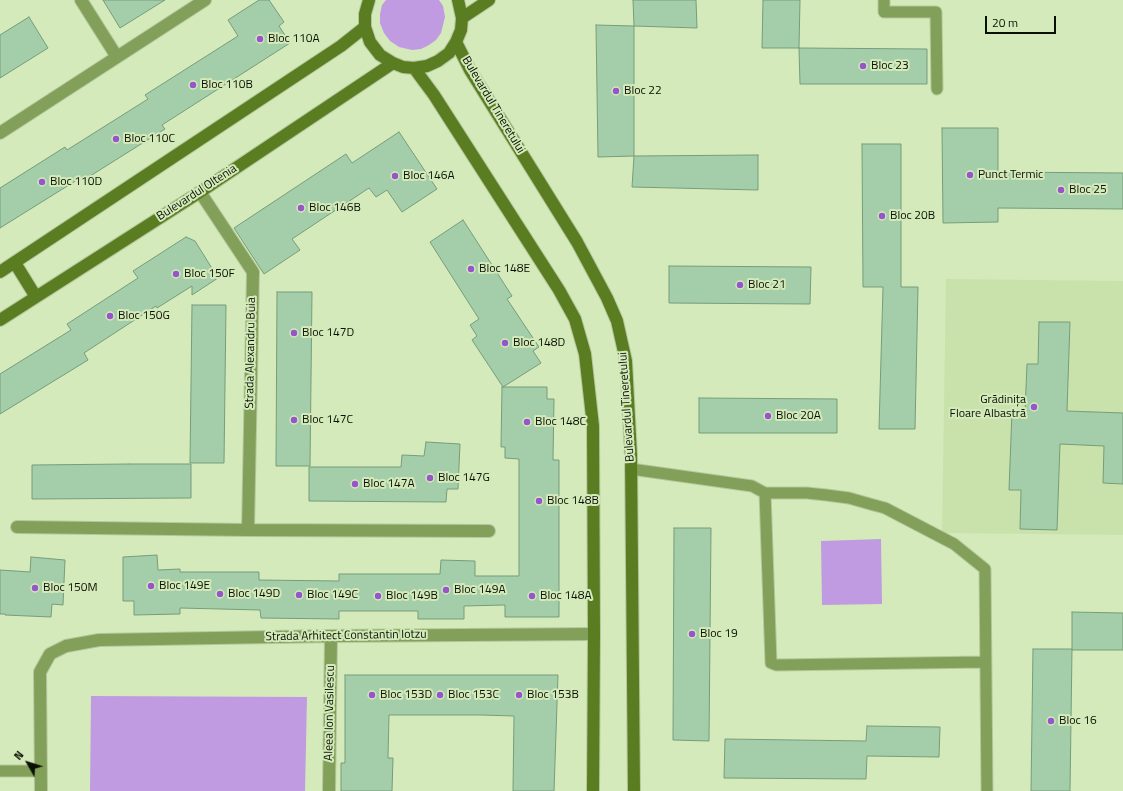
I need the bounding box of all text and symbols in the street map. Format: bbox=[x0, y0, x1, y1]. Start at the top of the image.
scale bar bbox=[987, 8, 1058, 34]
text: 20 m bbox=[992, 13, 1018, 32]
place label: Bloc 110A bbox=[268, 32, 320, 46]
marker: Bloc 110A bbox=[255, 34, 265, 44]
street label: Bulevardul Tineretului bbox=[458, 54, 528, 156]
place label: Bloc 23 bbox=[871, 59, 909, 73]
marker: Bloc 23 bbox=[858, 61, 868, 71]
place label: Bloc 110B bbox=[201, 78, 253, 92]
marker: Bloc 110B bbox=[188, 80, 198, 90]
place label: Bloc 22 bbox=[624, 84, 662, 98]
marker: Bloc 22 bbox=[611, 86, 621, 96]
place label: Bloc 110C bbox=[124, 132, 175, 146]
marker: Bloc 110C bbox=[111, 134, 121, 144]
street label: Bulevardul Oltenia bbox=[154, 162, 240, 224]
place label: Punct Termic bbox=[978, 168, 1043, 182]
place label: Bloc 146A bbox=[403, 169, 455, 183]
marker: Punct Termic bbox=[965, 170, 975, 180]
marker: Bloc 146A bbox=[390, 171, 400, 181]
place label: Bloc 110D bbox=[50, 175, 102, 189]
marker: Bloc 110D bbox=[37, 177, 47, 187]
place label: Bloc 25 bbox=[1069, 183, 1107, 197]
marker: Bloc 25 bbox=[1056, 185, 1066, 195]
place label: Bloc 146B bbox=[309, 201, 361, 215]
marker: Bloc 146B bbox=[296, 203, 306, 213]
place label: Bloc 20B bbox=[890, 209, 935, 223]
marker: Bloc 20B bbox=[877, 211, 887, 221]
place label: Bloc 148E bbox=[479, 262, 530, 276]
marker: Bloc 148E bbox=[466, 264, 476, 274]
place label: Bloc 150F bbox=[184, 267, 235, 281]
marker: Bloc 150F bbox=[171, 269, 181, 279]
place label: Bloc 21 bbox=[748, 278, 786, 292]
marker: Bloc 21 bbox=[735, 280, 745, 290]
street label: Strada Alexandru Buia bbox=[243, 297, 259, 409]
place label: Bloc 150G bbox=[118, 309, 170, 323]
marker: Bloc 150G bbox=[105, 311, 115, 321]
place label: Bloc 147D bbox=[302, 326, 354, 340]
marker: Bloc 147D bbox=[289, 328, 299, 338]
place label: Bloc 148D bbox=[513, 336, 565, 350]
marker: Bloc 148D bbox=[500, 338, 510, 348]
street label: Bulevardul Tineretului bbox=[616, 352, 638, 462]
place label: Grădinița Floare Albastră bbox=[950, 393, 1026, 421]
marker: Grădinița Floare Albastră bbox=[1029, 402, 1039, 412]
place label: Bloc 20A bbox=[776, 409, 821, 423]
marker: Bloc 20A bbox=[763, 411, 773, 421]
place label: Bloc 147C bbox=[302, 413, 353, 427]
marker: Bloc 147C bbox=[289, 415, 299, 425]
place label: Bloc 148C bbox=[535, 415, 586, 429]
marker: Bloc 148C bbox=[522, 417, 532, 427]
place label: Bloc 147G bbox=[438, 471, 490, 485]
marker: Bloc 147G bbox=[425, 473, 435, 483]
place label: Bloc 147A bbox=[363, 477, 415, 491]
marker: Bloc 147A bbox=[350, 479, 360, 489]
place label: Bloc 148B bbox=[547, 494, 599, 508]
marker: Bloc 148B bbox=[534, 496, 544, 506]
place label: Bloc 149E bbox=[159, 579, 210, 593]
place label: Bloc 150M bbox=[43, 581, 98, 595]
marker: Bloc 149E bbox=[146, 581, 156, 591]
marker: Bloc 150M bbox=[30, 583, 40, 593]
place label: Bloc 149A bbox=[454, 583, 506, 597]
marker: Bloc 149A bbox=[441, 585, 451, 595]
place label: Bloc 149D bbox=[228, 587, 280, 601]
place label: Bloc 149C bbox=[307, 588, 358, 602]
marker: Bloc 149D bbox=[215, 589, 225, 599]
place label: Bloc 149B bbox=[386, 589, 438, 603]
place label: Bloc 148A bbox=[540, 589, 592, 603]
marker: Bloc 149C bbox=[294, 590, 304, 600]
marker: Bloc 149B bbox=[373, 591, 383, 601]
marker: Bloc 148A bbox=[527, 591, 537, 601]
street label: Strada Arhitect Constantin Iotzu bbox=[265, 627, 427, 645]
place label: Bloc 19 bbox=[700, 627, 738, 641]
marker: Bloc 19 bbox=[687, 629, 697, 639]
street label: Aleea Ion Vasilescu bbox=[322, 665, 338, 761]
place label: Bloc 153D bbox=[380, 688, 432, 702]
place label: Bloc 153C bbox=[448, 688, 499, 702]
place label: Bloc 153B bbox=[527, 688, 579, 702]
marker: Bloc 153D bbox=[367, 690, 377, 700]
marker: Bloc 153C bbox=[435, 690, 445, 700]
marker: Bloc 153B bbox=[514, 690, 524, 700]
place label: Bloc 16 bbox=[1059, 714, 1097, 728]
marker: Bloc 16 bbox=[1046, 716, 1056, 726]
north arrow bbox=[8, 743, 48, 783]
text: N bbox=[10, 747, 27, 763]

